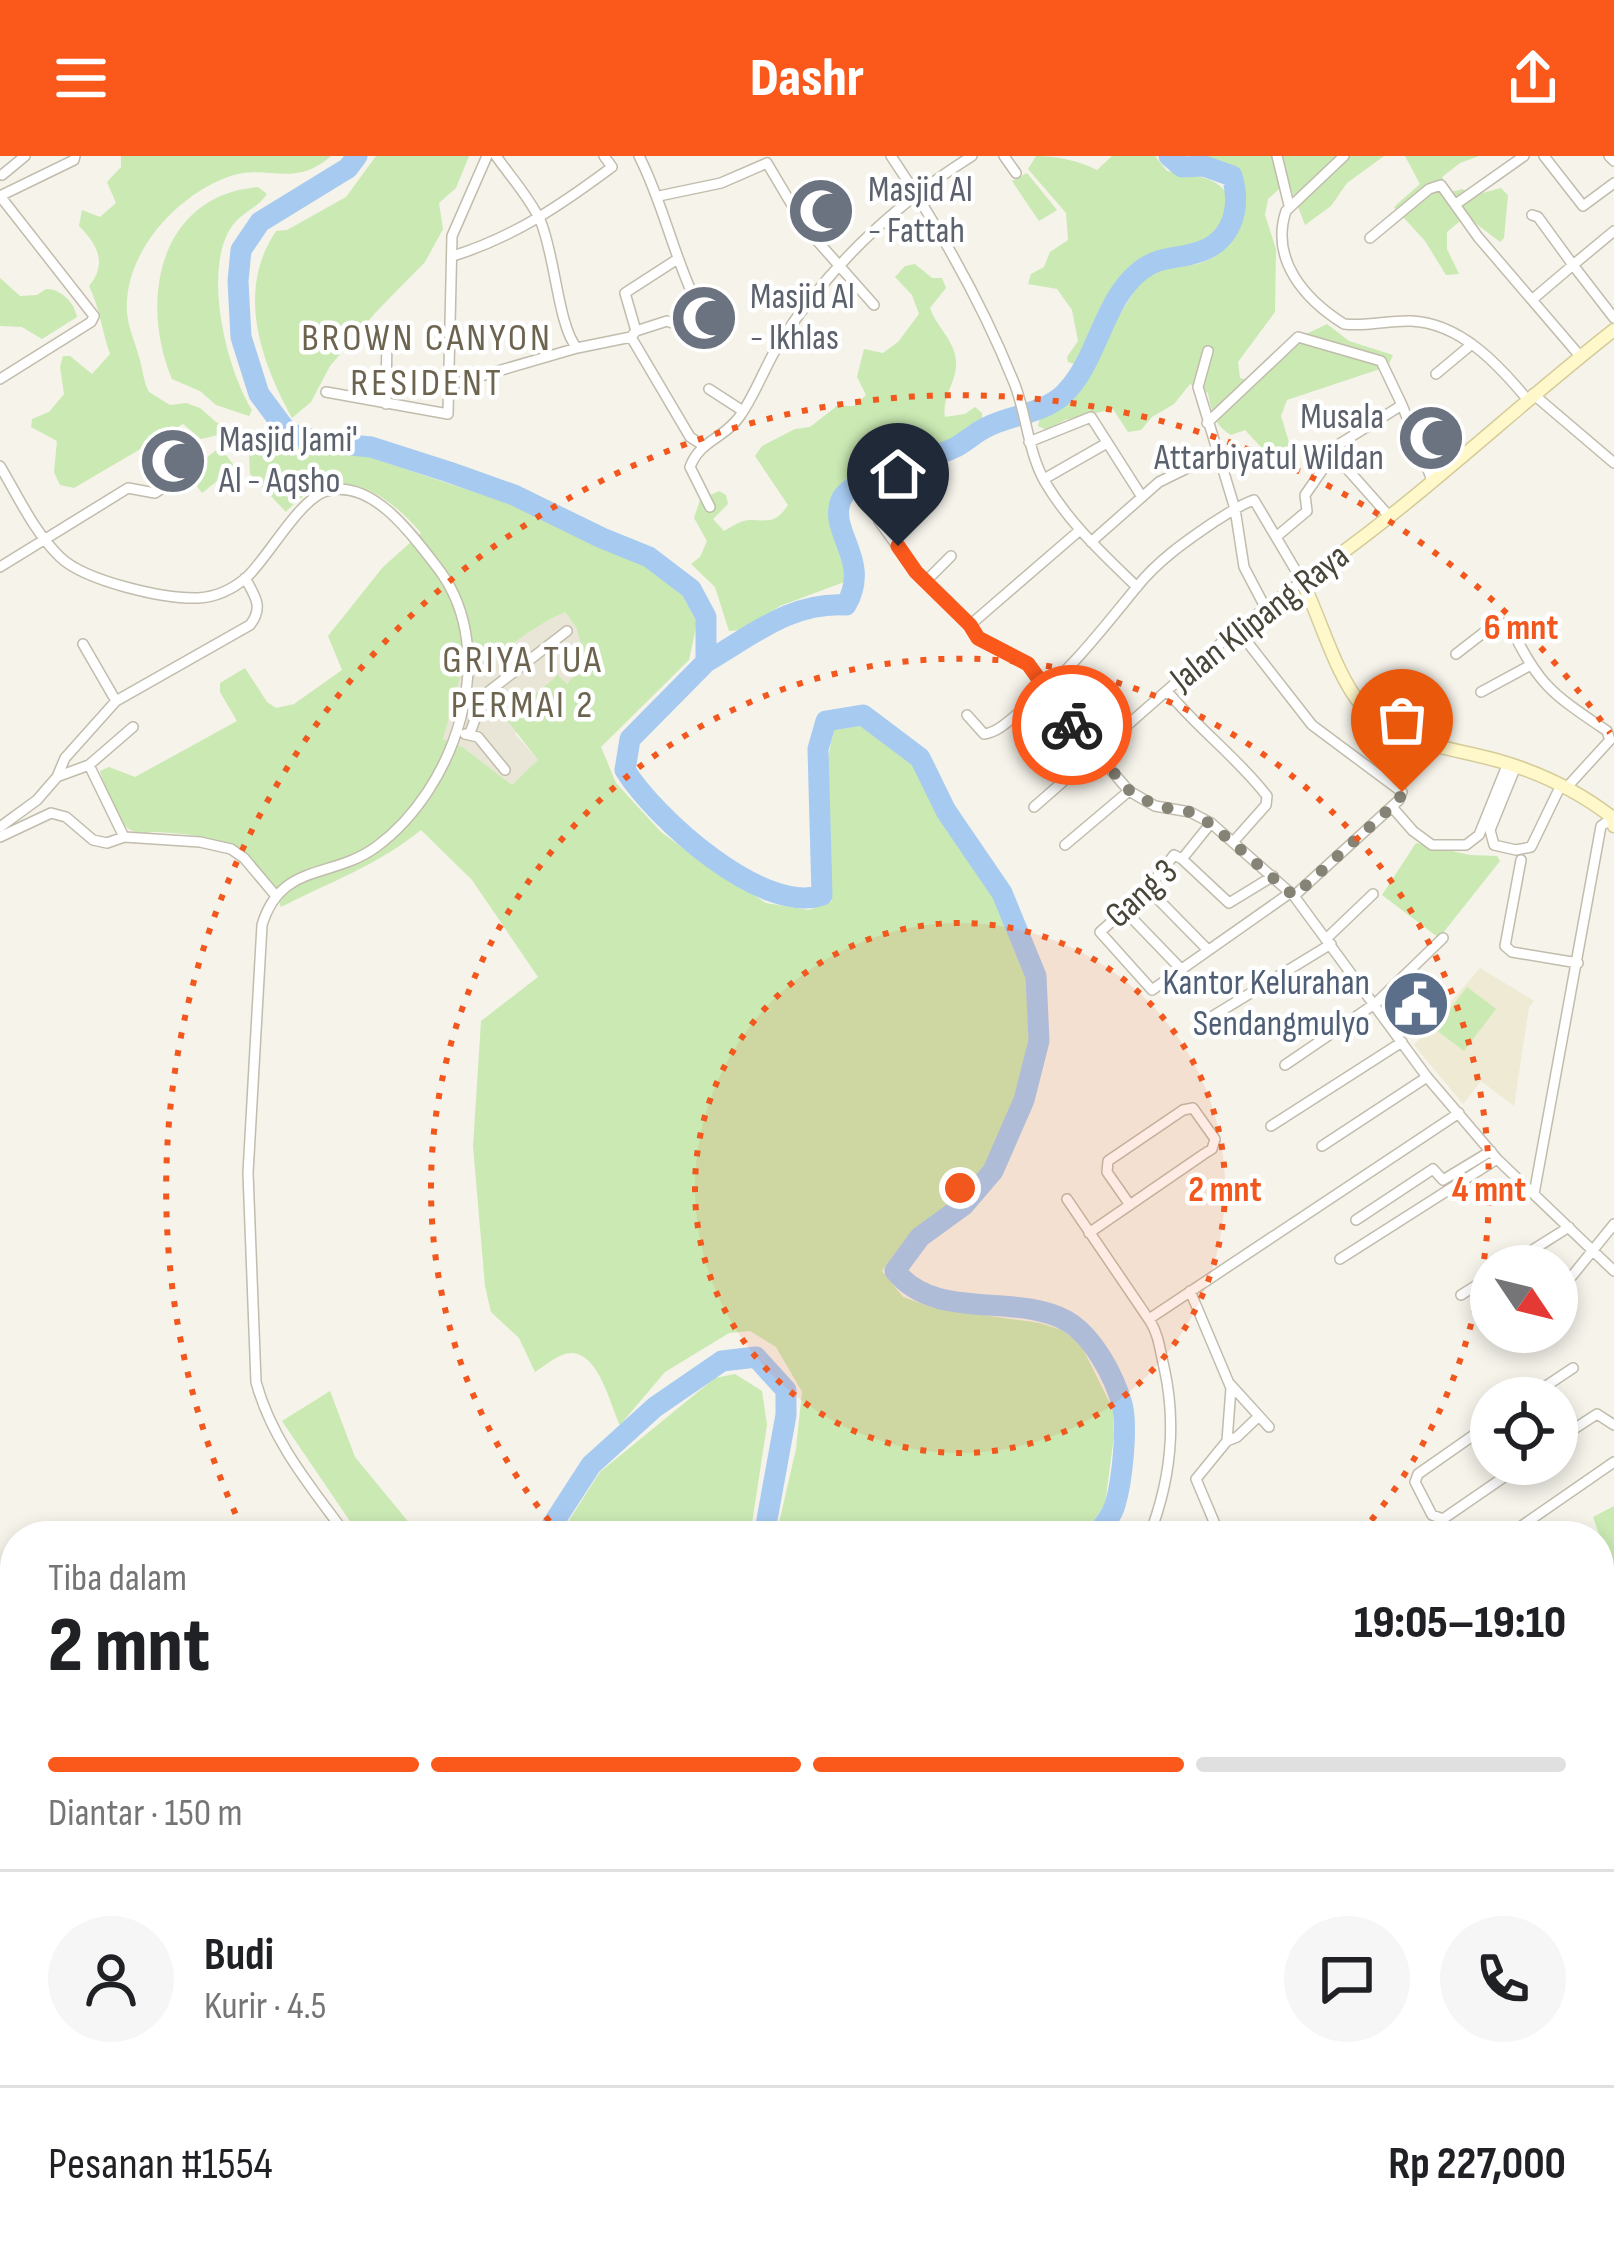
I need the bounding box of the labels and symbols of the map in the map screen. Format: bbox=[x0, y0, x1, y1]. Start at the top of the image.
place label: Masjid Al - Fattah bbox=[868, 169, 973, 253]
mosque icon: Masjid Al - Fattah bbox=[786, 176, 856, 246]
place label: Masjid Al - Ikhlas bbox=[750, 276, 855, 360]
mosque icon: Masjid Al - Ikhlas bbox=[669, 283, 739, 353]
district label: BROWN CANYON RESIDENT bbox=[301, 315, 553, 407]
place label: Musala Attarbiyatul Wildan bbox=[1153, 396, 1384, 480]
mosque icon: Musala Attarbiyatul Wildan bbox=[1396, 403, 1466, 473]
place label: Masjid Jami' Al - Aqsho bbox=[218, 419, 358, 503]
pin bbox=[847, 423, 949, 546]
mosque icon: Masjid Jami' Al - Aqsho bbox=[138, 426, 208, 496]
street label: Jalan Klipang Raya bbox=[1161, 535, 1358, 702]
text: 6 mnt bbox=[1484, 607, 1558, 650]
district label: GRIYA TUA PERMAI 2 bbox=[442, 637, 604, 729]
courier bbox=[1012, 665, 1132, 785]
pin bbox=[1351, 669, 1453, 792]
street label: Gang 3 bbox=[1097, 851, 1187, 937]
place label: Kantor Kelurahan Sendangmulyo bbox=[1163, 962, 1370, 1046]
public building icon: Kantor Kelurahan Sendangmulyo bbox=[1381, 969, 1451, 1039]
centre of rings bbox=[939, 1167, 981, 1209]
text: 2 mnt bbox=[1188, 1169, 1262, 1212]
text: 4 mnt bbox=[1452, 1169, 1526, 1212]
north arrow bbox=[1470, 1245, 1578, 1353]

